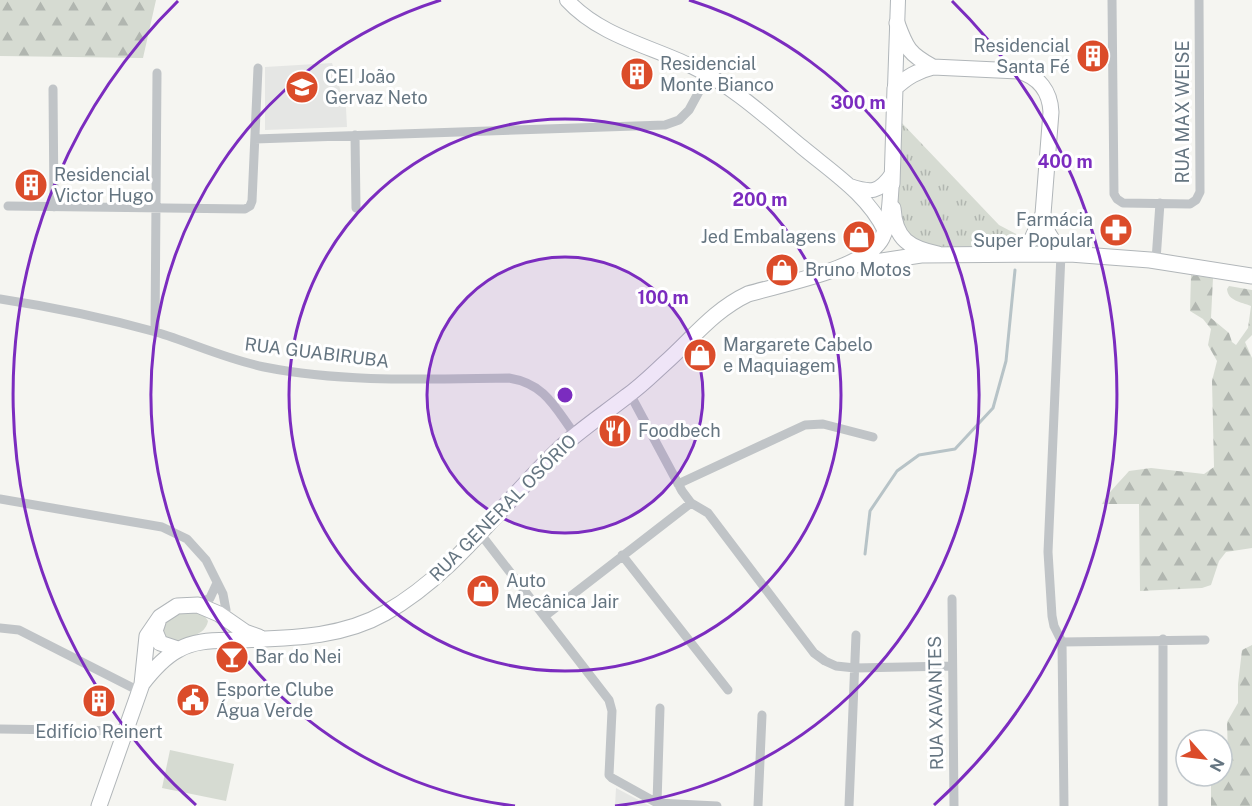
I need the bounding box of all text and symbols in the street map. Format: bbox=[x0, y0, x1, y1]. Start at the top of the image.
place label: Residencial Santa Fé bbox=[974, 35, 1070, 77]
building icon: Residencial Santa Fé bbox=[1075, 38, 1111, 74]
street label: RUA MAX WEISE bbox=[1172, 40, 1193, 184]
place label: Residencial Monte Bianco bbox=[660, 53, 774, 95]
building icon: Residencial Monte Bianco bbox=[619, 56, 655, 92]
place label: CEI João Gervaz Neto bbox=[325, 66, 428, 108]
school or university icon: CEI João Gervaz Neto bbox=[284, 69, 320, 105]
text: 300 m bbox=[830, 92, 886, 113]
text: 400 m bbox=[1037, 151, 1093, 172]
place label: Residencial Victor Hugo bbox=[54, 164, 154, 206]
building icon: Residencial Victor Hugo bbox=[13, 167, 49, 203]
text: 200 m bbox=[733, 189, 787, 210]
place label: Farmácia Super Popular bbox=[973, 209, 1093, 251]
pharmacy icon: Farmácia Super Popular bbox=[1098, 212, 1134, 248]
shop icon: Jed Embalagens bbox=[841, 219, 877, 255]
place label: Jed Embalagens bbox=[701, 226, 836, 247]
shop icon: Bruno Motos bbox=[764, 252, 800, 288]
place label: Bruno Motos bbox=[805, 259, 911, 280]
text: 100 m bbox=[637, 287, 689, 308]
street label: RUA GUABIRUBA bbox=[244, 333, 391, 372]
place label: Margarete Cabelo e Maquiagem bbox=[723, 334, 873, 376]
shop icon: Margarete Cabelo e Maquiagem bbox=[682, 337, 718, 373]
centre of rings bbox=[555, 385, 575, 405]
restaurant icon: Foodbech bbox=[597, 413, 633, 449]
place label: Foodbech bbox=[638, 420, 721, 441]
street label: RUA GENERAL OSÓRIO bbox=[424, 429, 580, 585]
place label: Auto Mecânica Jair bbox=[506, 570, 619, 612]
shop icon: Auto Mecânica Jair bbox=[465, 573, 501, 609]
street label: RUA XAVANTES bbox=[924, 636, 947, 770]
bar icon: Bar do Nei bbox=[214, 639, 250, 675]
place label: Bar do Nei bbox=[255, 646, 341, 667]
place label: Esporte Clube Água Verde bbox=[216, 679, 334, 721]
public building icon: Esporte Clube Água Verde bbox=[175, 682, 211, 718]
building icon: Edifício Reinert bbox=[81, 683, 117, 719]
place label: Edifício Reinert bbox=[35, 721, 163, 742]
north arrow bbox=[1174, 728, 1234, 788]
text: N bbox=[1205, 755, 1228, 775]

